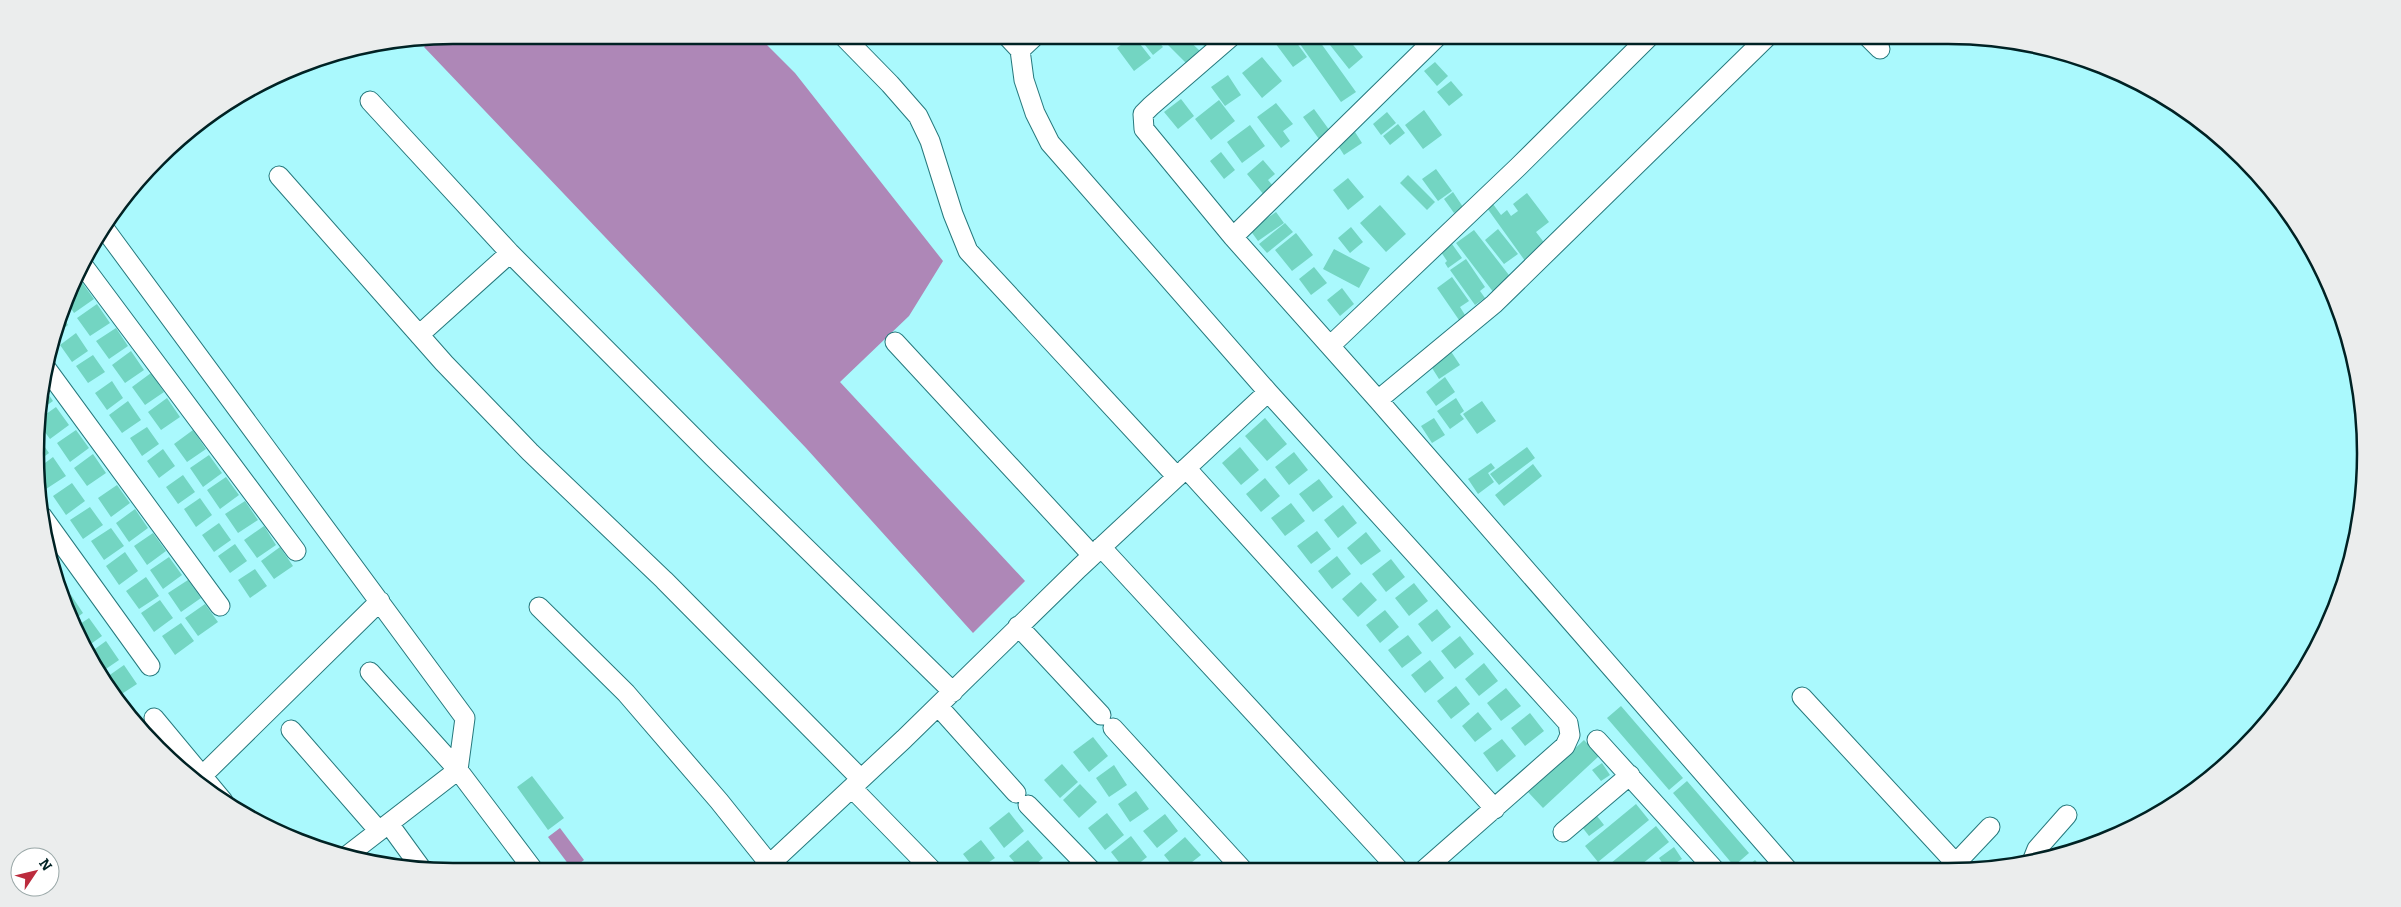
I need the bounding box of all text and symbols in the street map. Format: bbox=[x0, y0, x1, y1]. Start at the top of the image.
north arrow bbox=[10, 847, 60, 897]
text: N bbox=[35, 856, 55, 874]

